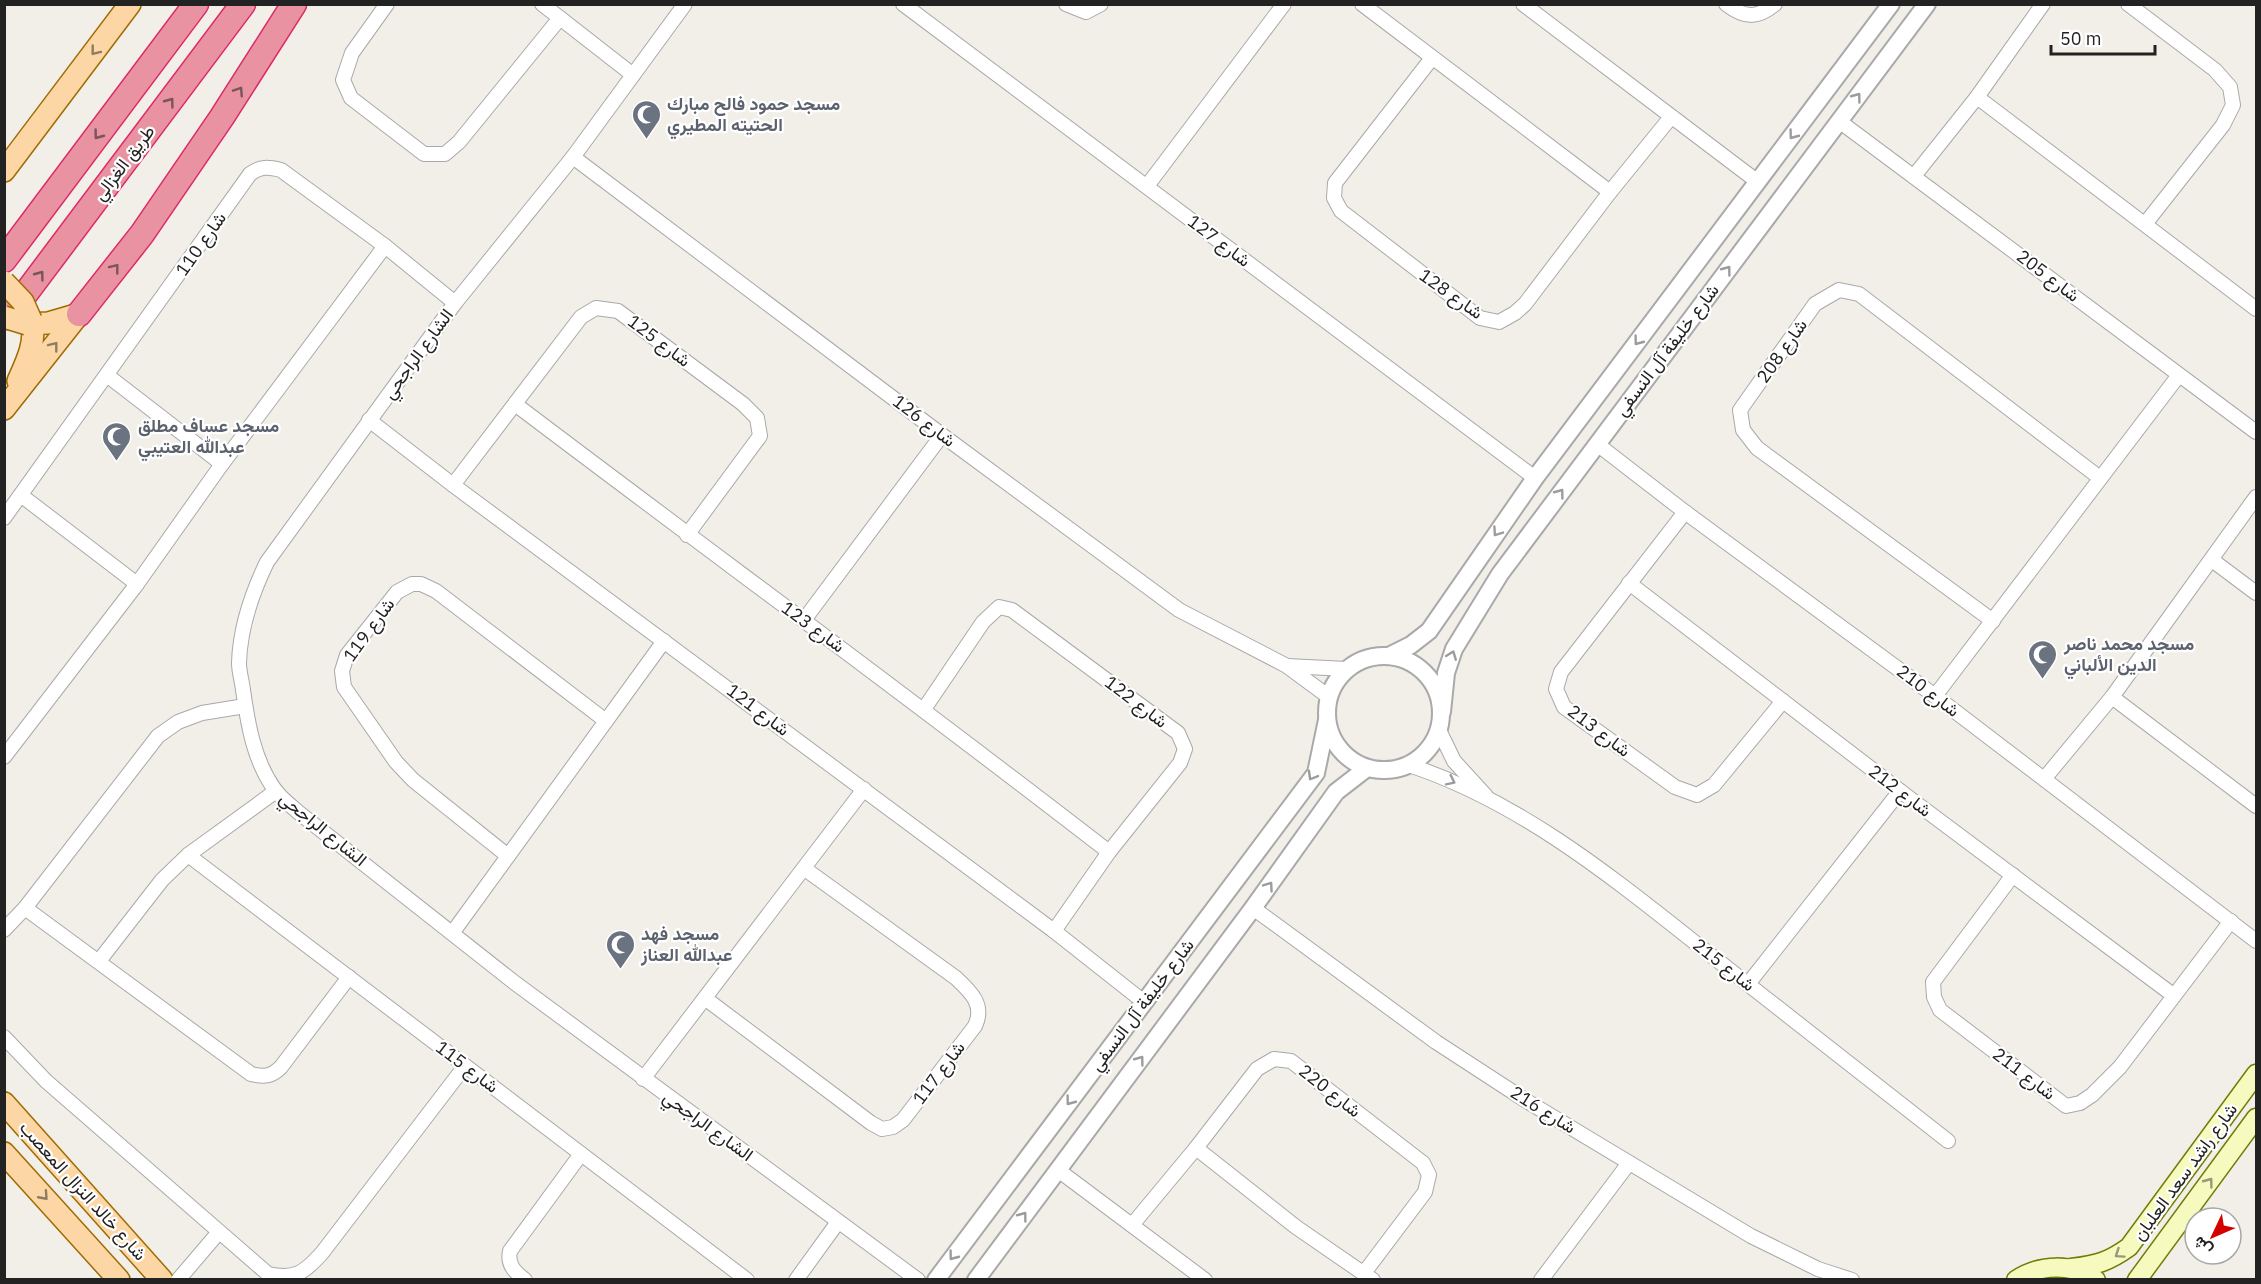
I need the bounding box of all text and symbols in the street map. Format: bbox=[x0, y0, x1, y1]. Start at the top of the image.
scale bar bbox=[2051, 18, 2154, 56]
text: 50 m bbox=[2060, 27, 2102, 50]
one-way arrow bbox=[91, 44, 102, 55]
one-way arrow bbox=[232, 86, 243, 97]
place label: مسجد حمود فالح مبارك الحتيته المطيري bbox=[667, 92, 841, 140]
one-way arrow bbox=[1850, 93, 1861, 104]
one-way arrow bbox=[162, 98, 173, 109]
mosque icon: مسجد حمود فالح مبارك الحتيته المطيري bbox=[630, 98, 662, 140]
street label: طريق الغزالي bbox=[88, 120, 163, 208]
one-way arrow bbox=[94, 129, 105, 140]
one-way arrow bbox=[1789, 129, 1800, 140]
street label: شارع 110 bbox=[170, 207, 232, 281]
street label: شارع 127 bbox=[1183, 209, 1255, 273]
street label: شارع 205 bbox=[2012, 244, 2084, 308]
one-way arrow bbox=[108, 263, 119, 274]
street label: شارع 128 bbox=[1414, 263, 1488, 325]
one-way arrow bbox=[1720, 265, 1731, 276]
one-way arrow bbox=[33, 271, 44, 282]
street label: شارع خليفة آل النسفي bbox=[1609, 279, 1727, 423]
street label: الشارع الراجحي bbox=[377, 304, 461, 406]
street label: شارع 125 bbox=[623, 309, 695, 373]
street label: شارع 208 bbox=[1751, 314, 1813, 388]
one-way arrow bbox=[1634, 335, 1645, 346]
one-way arrow bbox=[47, 341, 58, 352]
street label: شارع 126 bbox=[888, 389, 960, 453]
place label: مسجد عساف مطلق عبدالله العتيبي bbox=[138, 414, 280, 462]
mosque icon: مسجد عساف مطلق عبدالله العتيبي bbox=[101, 420, 133, 462]
one-way arrow bbox=[1553, 489, 1564, 500]
one-way arrow bbox=[1493, 525, 1504, 536]
street label: شارع 119 bbox=[338, 593, 400, 667]
street label: شارع 123 bbox=[776, 596, 850, 658]
place label: مسجد محمد ناصر الدين الألباني bbox=[2063, 632, 2194, 680]
mosque icon: مسجد محمد ناصر الدين الألباني bbox=[2027, 638, 2059, 680]
one-way arrow bbox=[1445, 650, 1458, 661]
street label: شارع 210 bbox=[1892, 659, 1964, 723]
street label: شارع 122 bbox=[1100, 670, 1172, 734]
street label: شارع 121 bbox=[722, 678, 794, 742]
street label: شارع 213 bbox=[1563, 699, 1635, 763]
street label: شارع 212 bbox=[1864, 759, 1936, 823]
one-way arrow bbox=[1308, 770, 1319, 780]
one-way arrow bbox=[1445, 774, 1456, 786]
street label: الشارع الراجحي bbox=[272, 786, 372, 874]
one-way arrow bbox=[1262, 882, 1273, 893]
place label: مسجد فهد عبدالله العناز bbox=[640, 922, 732, 966]
mosque icon: مسجد فهد عبدالله العناز bbox=[604, 928, 636, 970]
street label: شارع 215 bbox=[1688, 933, 1760, 997]
street label: شارع خليفة آل النسفي bbox=[1084, 934, 1202, 1078]
street label: شارع 115 bbox=[431, 1035, 503, 1099]
street label: شارع 117 bbox=[907, 1037, 971, 1109]
street label: شارع 211 bbox=[1988, 1042, 2060, 1106]
one-way arrow bbox=[1133, 1055, 1144, 1066]
street label: شارع 220 bbox=[1294, 1059, 1366, 1123]
street label: شارع 216 bbox=[1506, 1081, 1580, 1139]
street label: الشارع الراجحي bbox=[656, 1085, 758, 1169]
one-way arrow bbox=[1067, 1094, 1078, 1105]
street label: شارع راشد سعد العلبان bbox=[2128, 1099, 2242, 1245]
street label: شارع خالد النزال المعصب bbox=[14, 1116, 152, 1266]
one-way arrow bbox=[2201, 1177, 2212, 1188]
one-way arrow bbox=[37, 1189, 48, 1200]
north arrow bbox=[2183, 1206, 2243, 1266]
one-way arrow bbox=[1016, 1211, 1027, 1222]
one-way arrow bbox=[2115, 1246, 2125, 1258]
one-way arrow bbox=[950, 1250, 961, 1261]

